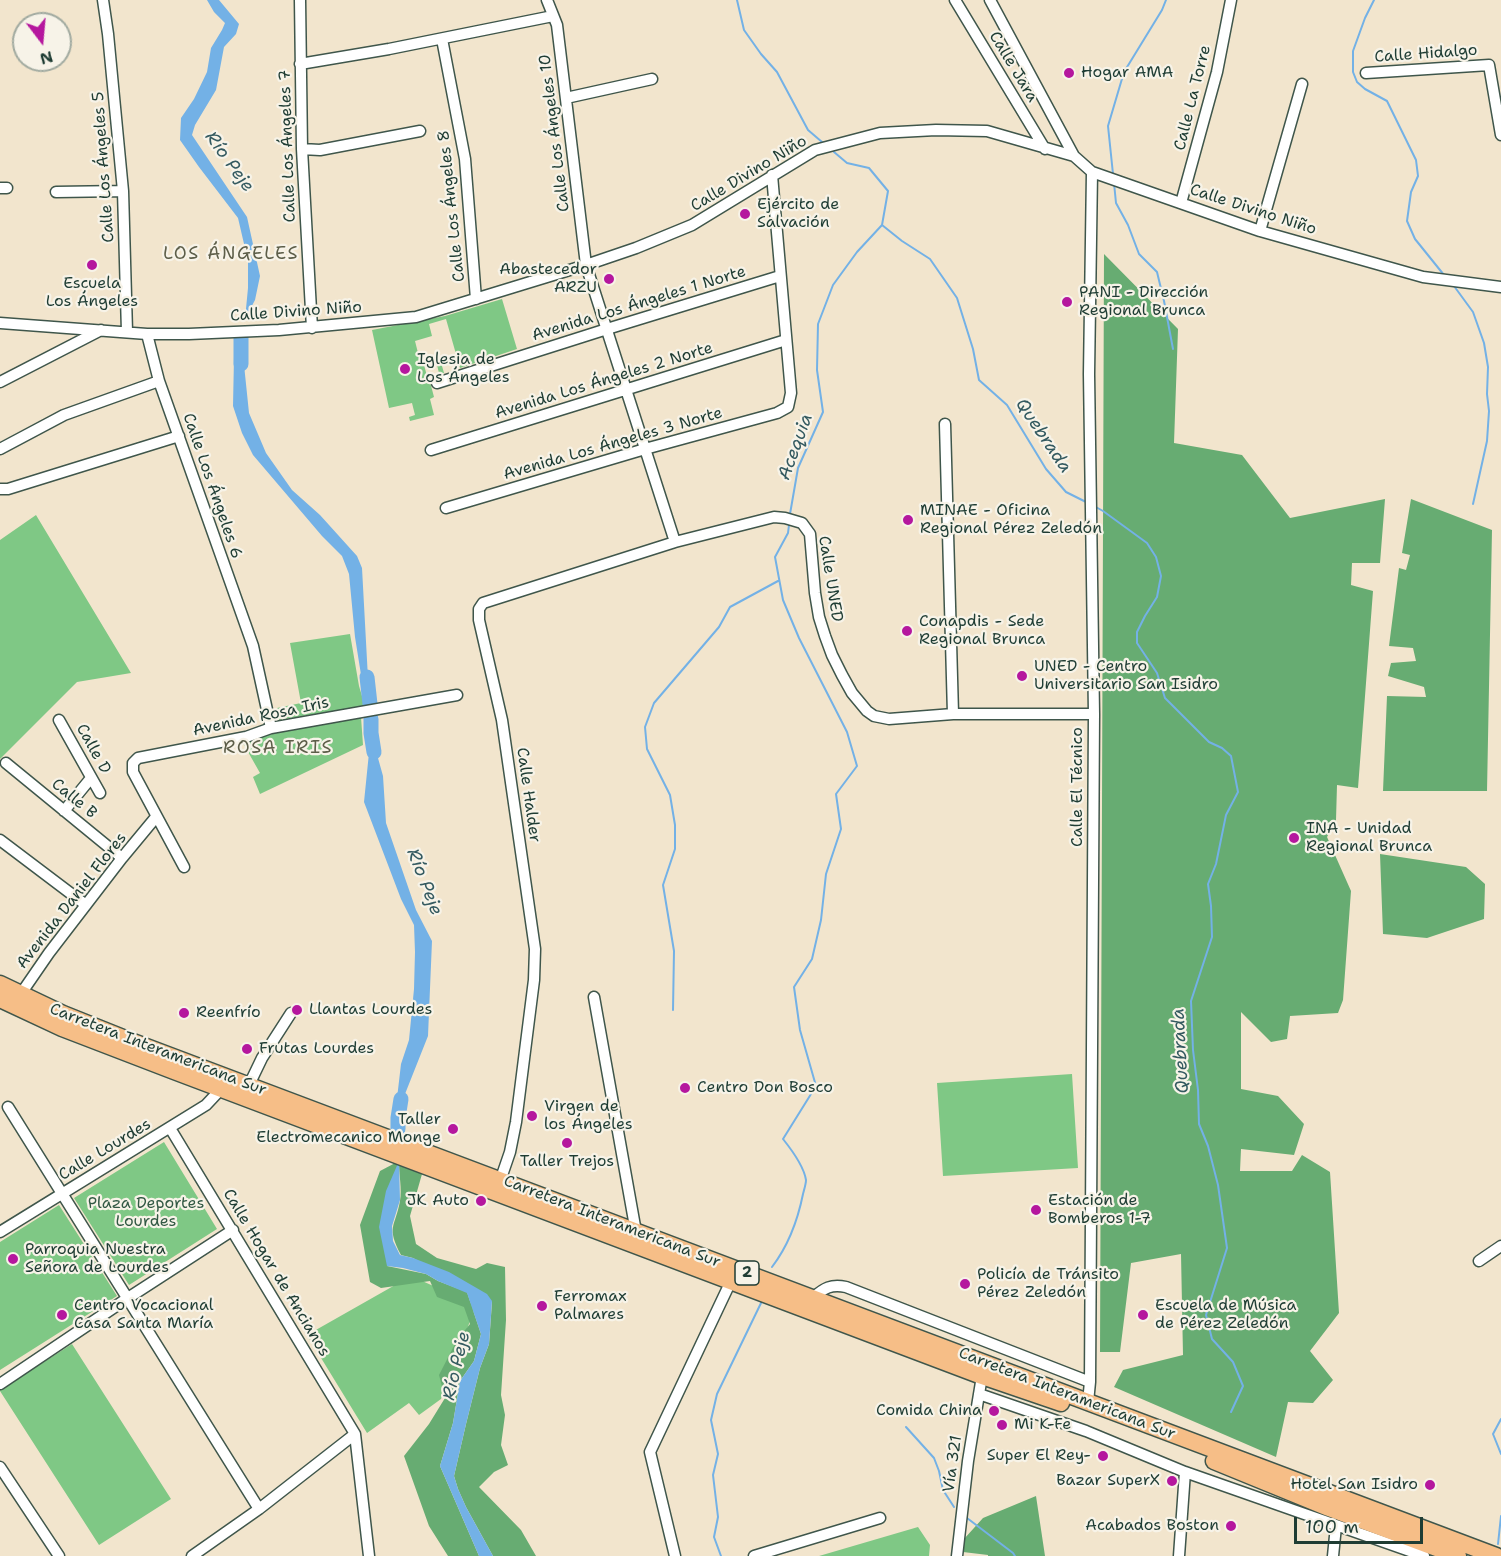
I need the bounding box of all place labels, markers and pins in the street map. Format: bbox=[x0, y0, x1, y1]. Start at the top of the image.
place label: Hogar AMA bbox=[1081, 63, 1173, 83]
marker: Hogar AMA bbox=[1062, 66, 1076, 80]
place label: Ejército de Salvación bbox=[757, 195, 839, 233]
marker: Ejército de Salvación bbox=[738, 207, 752, 221]
marker: Escuela Los Ángeles bbox=[85, 258, 99, 272]
place label: Abastecedor ARZU bbox=[499, 260, 597, 298]
marker: Abastecedor ARZU bbox=[602, 272, 616, 286]
place label: Escuela Los Ángeles bbox=[46, 274, 138, 312]
place label: PANI - Dirección Regional Brunca bbox=[1079, 283, 1208, 321]
marker: PANI - Dirección Regional Brunca bbox=[1060, 295, 1074, 309]
place label: Iglesia de Los Ángeles bbox=[417, 350, 510, 388]
marker: Iglesia de Los Ángeles bbox=[398, 362, 412, 376]
place label: MINAE - Oficina Regional Pérez Zeledón bbox=[920, 501, 1102, 539]
marker: MINAE - Oficina Regional Pérez Zeledón bbox=[901, 513, 915, 527]
place label: Conapdis - Sede Regional Brunca bbox=[919, 612, 1045, 650]
marker: Conapdis - Sede Regional Brunca bbox=[900, 624, 914, 638]
place label: UNED - Centro Universitario San Isidro bbox=[1034, 657, 1218, 695]
marker: UNED - Centro Universitario San Isidro bbox=[1015, 669, 1029, 683]
place label: INA - Unidad Regional Brunca bbox=[1306, 819, 1432, 857]
marker: INA - Unidad Regional Brunca bbox=[1287, 831, 1301, 845]
place label: Llantas Lourdes bbox=[309, 1000, 432, 1020]
place label: Reenfrío bbox=[196, 1003, 261, 1023]
marker: Llantas Lourdes bbox=[290, 1003, 304, 1017]
marker: Reenfrío bbox=[177, 1006, 191, 1020]
place label: Frutas Lourdes bbox=[259, 1039, 374, 1059]
marker: Frutas Lourdes bbox=[240, 1042, 254, 1056]
place label: Centro Don Bosco bbox=[697, 1078, 833, 1098]
marker: Centro Don Bosco bbox=[678, 1081, 692, 1095]
place label: Virgen de los Ángeles bbox=[544, 1097, 633, 1135]
marker: Virgen de los Ángeles bbox=[525, 1109, 539, 1123]
place label: Taller Electromecanico Monge bbox=[256, 1110, 441, 1148]
marker: Taller Electromecanico Monge bbox=[446, 1122, 460, 1136]
marker: Taller Trejos bbox=[560, 1136, 574, 1150]
place label: Taller Trejos bbox=[520, 1152, 614, 1172]
place label: JK Auto bbox=[407, 1191, 469, 1211]
place label: Estación de Bomberos 1-7 bbox=[1048, 1191, 1151, 1229]
marker: JK Auto bbox=[474, 1194, 488, 1208]
marker: Estación de Bomberos 1-7 bbox=[1029, 1203, 1043, 1217]
place label: Parroquia Nuestra Señora de Lourdes bbox=[25, 1240, 169, 1278]
marker: Parroquia Nuestra Señora de Lourdes bbox=[6, 1252, 20, 1266]
place label: Policía de Tránsito Pérez Zeledón bbox=[977, 1265, 1119, 1303]
marker: Policía de Tránsito Pérez Zeledón bbox=[958, 1277, 972, 1291]
place label: Ferromax Palmares bbox=[554, 1287, 627, 1325]
place label: Centro Vocacional Casa Santa María bbox=[74, 1296, 214, 1334]
place label: Escuela de Música de Pérez Zeledón bbox=[1155, 1296, 1296, 1334]
marker: Ferromax Palmares bbox=[535, 1299, 549, 1313]
marker: Centro Vocacional Casa Santa María bbox=[55, 1308, 69, 1322]
marker: Escuela de Música de Pérez Zeledón bbox=[1136, 1308, 1150, 1322]
place label: Comida China bbox=[876, 1401, 982, 1421]
marker: Comida China bbox=[987, 1404, 1001, 1418]
place label: Mi K-Fe bbox=[1014, 1415, 1071, 1435]
marker: Mi K-Fe bbox=[995, 1418, 1009, 1432]
place label: Super El Rey- bbox=[987, 1446, 1091, 1466]
marker: Super El Rey- bbox=[1096, 1449, 1110, 1463]
place label: Bazar SuperX bbox=[1056, 1471, 1160, 1491]
marker: Bazar SuperX bbox=[1165, 1474, 1179, 1488]
place label: Hotel San Isidro bbox=[1290, 1475, 1418, 1495]
marker: Hotel San Isidro bbox=[1423, 1478, 1437, 1492]
place label: Acabados Boston bbox=[1085, 1516, 1219, 1536]
marker: Acabados Boston bbox=[1224, 1519, 1238, 1533]

